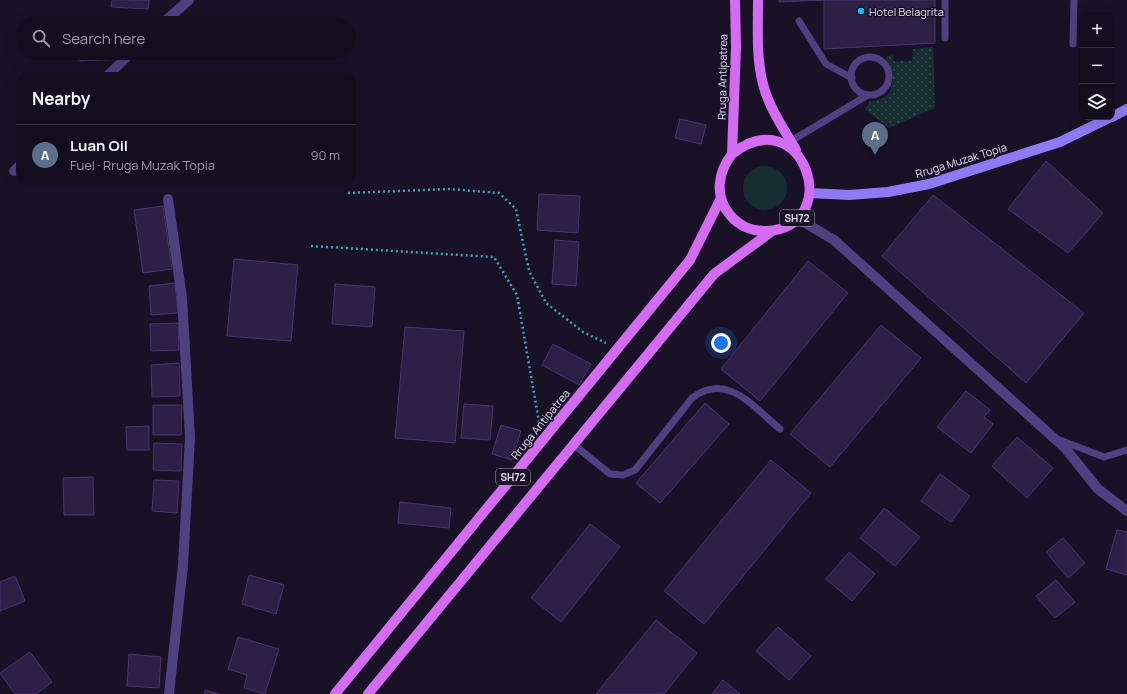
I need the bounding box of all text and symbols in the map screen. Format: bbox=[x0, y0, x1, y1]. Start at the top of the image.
place label: Hotel Belagrita bbox=[869, 4, 944, 19]
marker: Hotel Belagrita bbox=[856, 6, 866, 16]
map controls bbox=[1079, 12, 1115, 120]
button: + bbox=[1079, 12, 1115, 48]
search box bbox=[16, 16, 356, 60]
icon: search bbox=[30, 27, 52, 49]
text: Search here bbox=[62, 28, 145, 49]
street label: Rruga Antipatrea bbox=[714, 34, 730, 120]
button: − bbox=[1079, 48, 1115, 84]
button: layers bbox=[1079, 84, 1115, 120]
text: Nearby bbox=[32, 87, 90, 110]
pin: A bbox=[862, 122, 888, 155]
text: Luan Oil bbox=[70, 135, 128, 156]
street label: Rruga Muzak Topia bbox=[914, 139, 1008, 181]
text: A bbox=[41, 146, 49, 164]
text: 90 m bbox=[310, 146, 340, 164]
text: Fuel · Rruga Muzak Topia bbox=[70, 156, 215, 174]
road number: SH72 bbox=[780, 210, 814, 226]
your location bbox=[711, 333, 731, 353]
street label: Rruga Antipatrea bbox=[507, 386, 573, 462]
road number: SH72 bbox=[496, 469, 530, 485]

